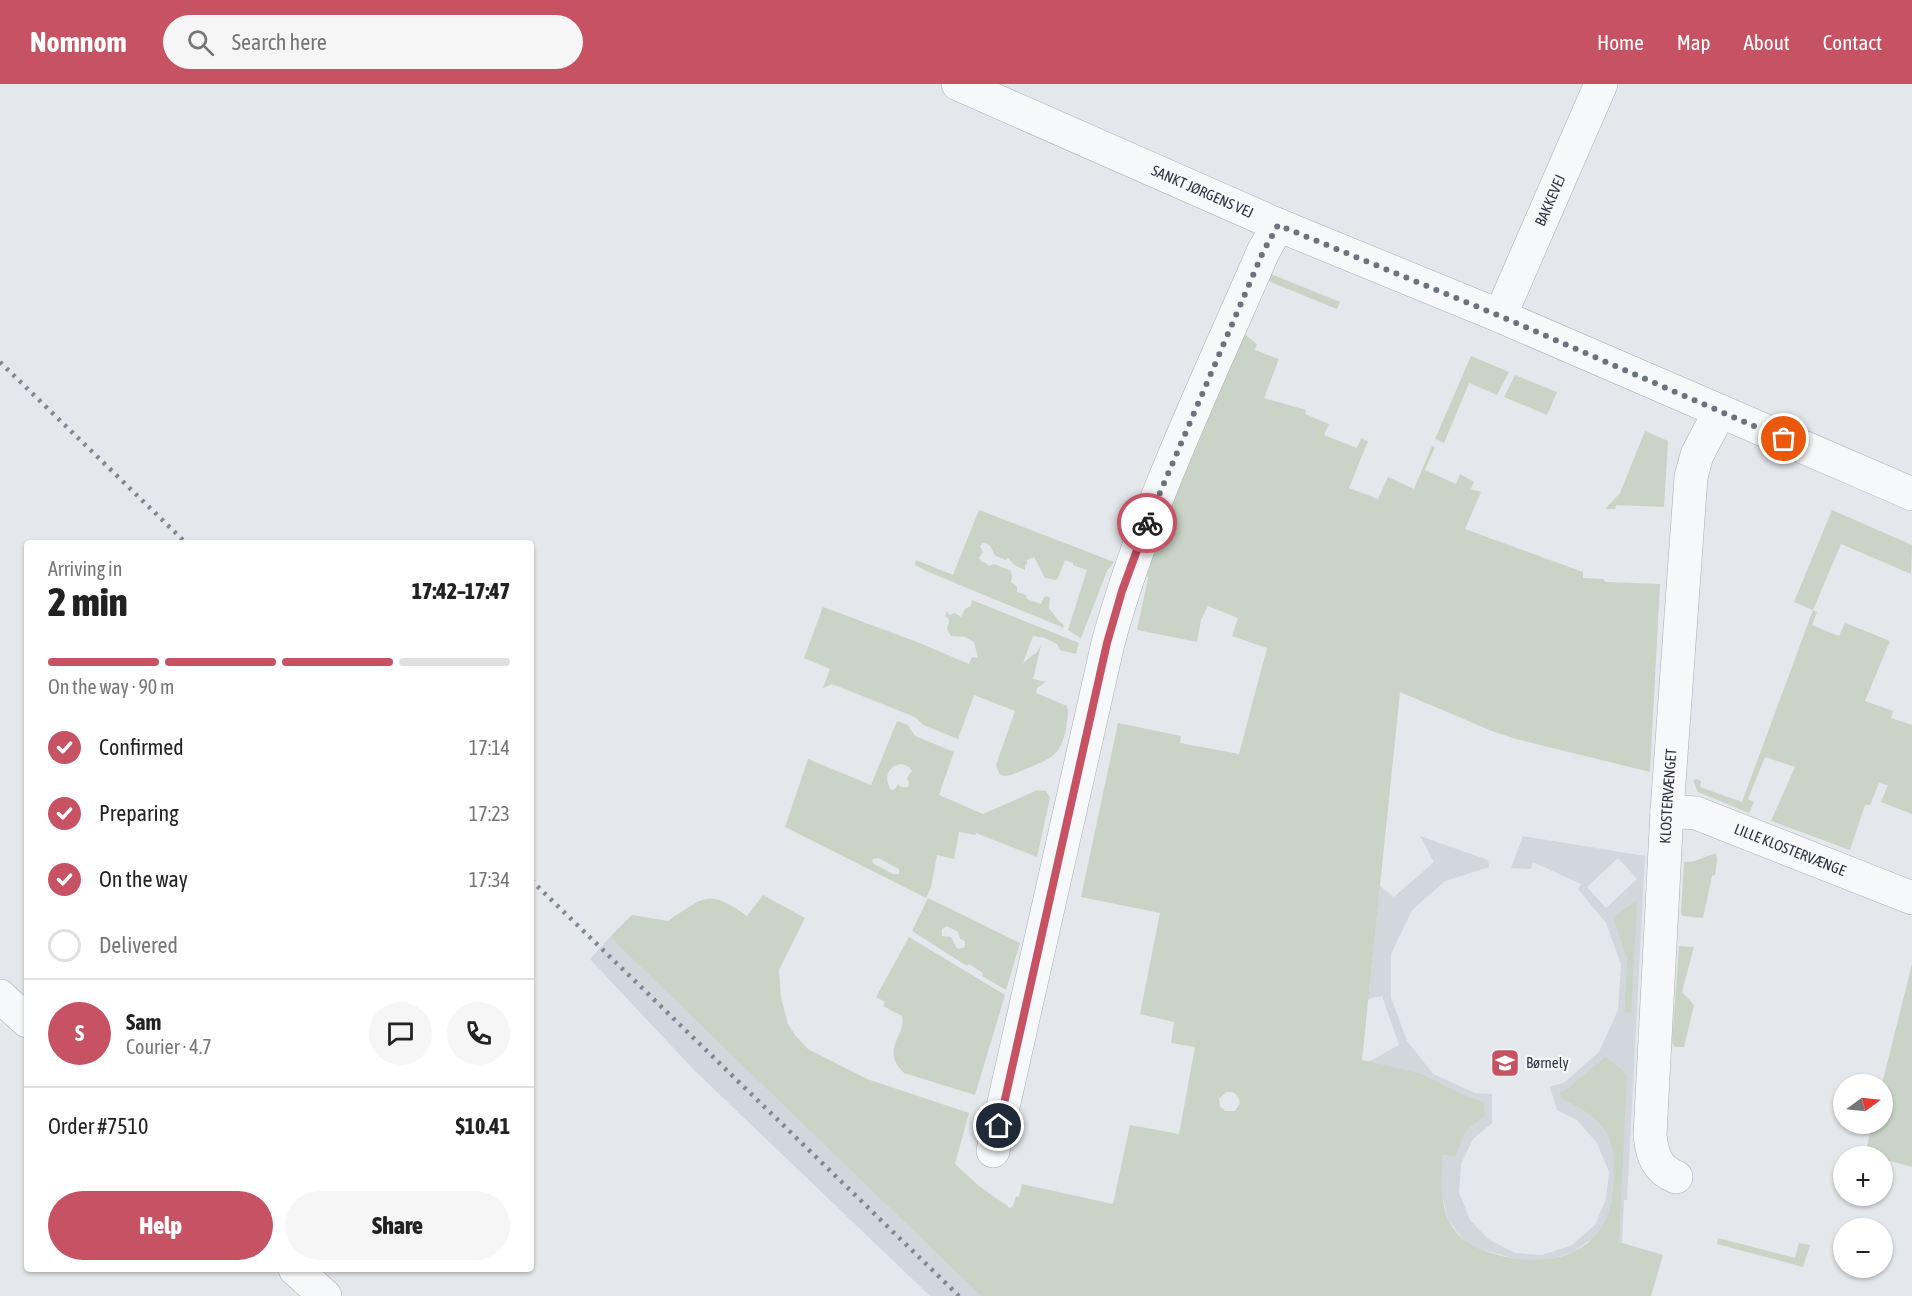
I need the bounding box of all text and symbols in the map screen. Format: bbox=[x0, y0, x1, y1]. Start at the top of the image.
search box bbox=[163, 15, 583, 69]
text: Nomnom bbox=[30, 26, 127, 58]
icon: search bbox=[184, 26, 217, 59]
text: Search here bbox=[232, 29, 327, 55]
text: Home bbox=[1597, 30, 1644, 54]
text: Map bbox=[1677, 30, 1711, 54]
text: About bbox=[1744, 30, 1790, 54]
text: Contact bbox=[1823, 30, 1882, 54]
street label: SANKT JØRGENS VEJ bbox=[1149, 161, 1256, 221]
street label: BAKKEVEJ bbox=[1531, 172, 1568, 228]
pin bbox=[1758, 413, 1809, 464]
icon: bag bbox=[1767, 422, 1800, 455]
courier bbox=[1117, 493, 1177, 553]
icon: bike bbox=[1131, 507, 1164, 540]
text: Arriving in bbox=[48, 557, 122, 580]
text: 17:42–17:47 bbox=[412, 578, 510, 604]
text: 2 min bbox=[48, 580, 128, 624]
text: On the way · 90 m bbox=[48, 675, 174, 698]
icon: check bbox=[48, 731, 81, 764]
text: Confirmed bbox=[99, 734, 184, 760]
text: 17:14 bbox=[469, 736, 510, 759]
street label: KLOSTERVÆNGET bbox=[1656, 748, 1679, 844]
icon: check bbox=[48, 797, 81, 830]
text: Preparing bbox=[99, 800, 179, 826]
text: 17:23 bbox=[469, 802, 510, 825]
street label: LILLE KLOSTERVÆNGE bbox=[1732, 820, 1849, 879]
icon: check bbox=[48, 863, 81, 896]
text: On the way bbox=[99, 866, 188, 892]
text: 17:34 bbox=[469, 868, 510, 891]
text: Delivered bbox=[99, 932, 178, 958]
button: chat bbox=[369, 1002, 432, 1065]
button: phone bbox=[447, 1002, 510, 1065]
text: Sam bbox=[126, 1009, 161, 1035]
text: S bbox=[75, 1020, 84, 1046]
text: Courier · 4.7 bbox=[126, 1035, 212, 1058]
school or university icon: Børnely bbox=[1489, 1047, 1521, 1079]
place label: Børnely bbox=[1526, 1054, 1569, 1071]
north arrow bbox=[1833, 1074, 1893, 1134]
map controls bbox=[1833, 1074, 1893, 1278]
pin bbox=[973, 1100, 1024, 1151]
icon: home bbox=[982, 1109, 1015, 1142]
text: Order #7510 bbox=[48, 1113, 148, 1139]
text: $10.41 bbox=[455, 1113, 510, 1139]
button: + bbox=[1833, 1146, 1893, 1206]
button: Help bbox=[48, 1191, 273, 1260]
button: Share bbox=[285, 1191, 510, 1260]
button: − bbox=[1833, 1218, 1893, 1278]

